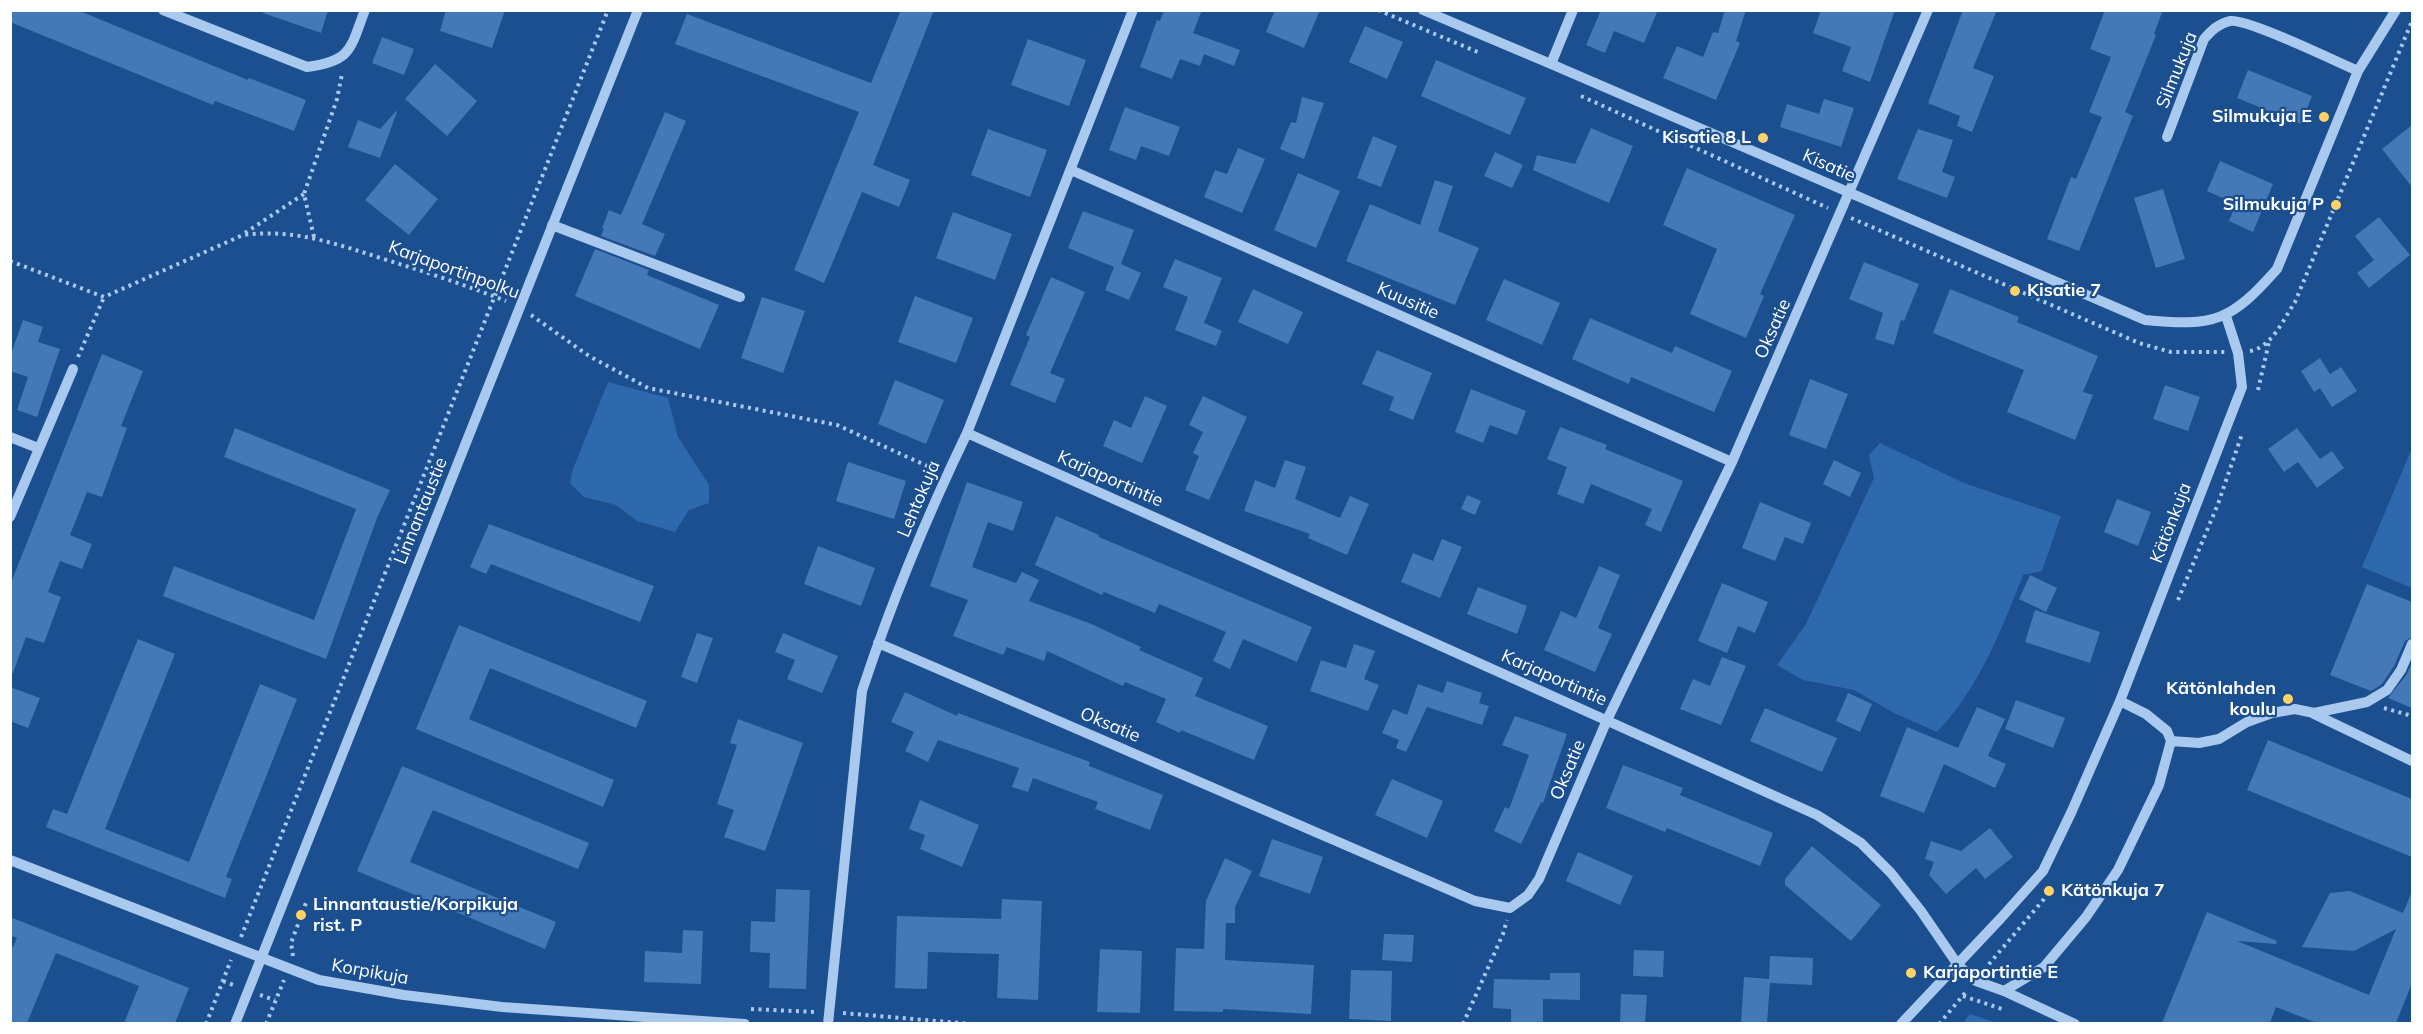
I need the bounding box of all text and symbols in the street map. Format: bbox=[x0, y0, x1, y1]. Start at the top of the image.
street label: Silmukuja bbox=[2152, 29, 2202, 111]
place label: Silmukuja E bbox=[2212, 106, 2312, 128]
marker: Silmukuja E bbox=[2317, 110, 2331, 124]
place label: Kisatie 8 L bbox=[1662, 127, 1751, 149]
marker: Kisatie 8 L bbox=[1756, 131, 1770, 145]
street label: Kisatie bbox=[1799, 145, 1859, 187]
place label: Silmukuja P bbox=[2223, 194, 2324, 216]
marker: Silmukuja P bbox=[2329, 198, 2343, 212]
street label: Karjaportinpolku bbox=[385, 236, 523, 304]
street label: Kuusitie bbox=[1374, 278, 1442, 324]
place label: Kisatie 7 bbox=[2027, 280, 2101, 302]
marker: Kisatie 7 bbox=[2008, 284, 2022, 298]
street label: Oksatie bbox=[1750, 296, 1796, 362]
street label: Karjaportintie bbox=[1054, 446, 1166, 512]
street label: Linnantaustie bbox=[390, 454, 452, 568]
street label: Lehtokuja bbox=[893, 457, 945, 541]
street label: Kätönkuja bbox=[2146, 480, 2196, 566]
street label: Karjaportintie bbox=[1498, 645, 1610, 711]
place label: Kätönlahden koulu bbox=[2166, 678, 2276, 720]
marker: Kätönlahden koulu bbox=[2281, 692, 2295, 706]
street label: Oksatie bbox=[1077, 703, 1143, 747]
street label: Oksatie bbox=[1546, 737, 1590, 803]
place label: Kätönkuja 7 bbox=[2061, 880, 2165, 902]
marker: Kätönkuja 7 bbox=[2042, 884, 2056, 898]
place label: Linnantaustie/Korpikuja rist. P bbox=[313, 894, 518, 936]
marker: Linnantaustie/Korpikuja rist. P bbox=[294, 908, 308, 922]
street label: Korpikuja bbox=[330, 955, 410, 989]
place label: Karjaportintie E bbox=[1923, 962, 2058, 984]
marker: Karjaportintie E bbox=[1904, 966, 1918, 980]

